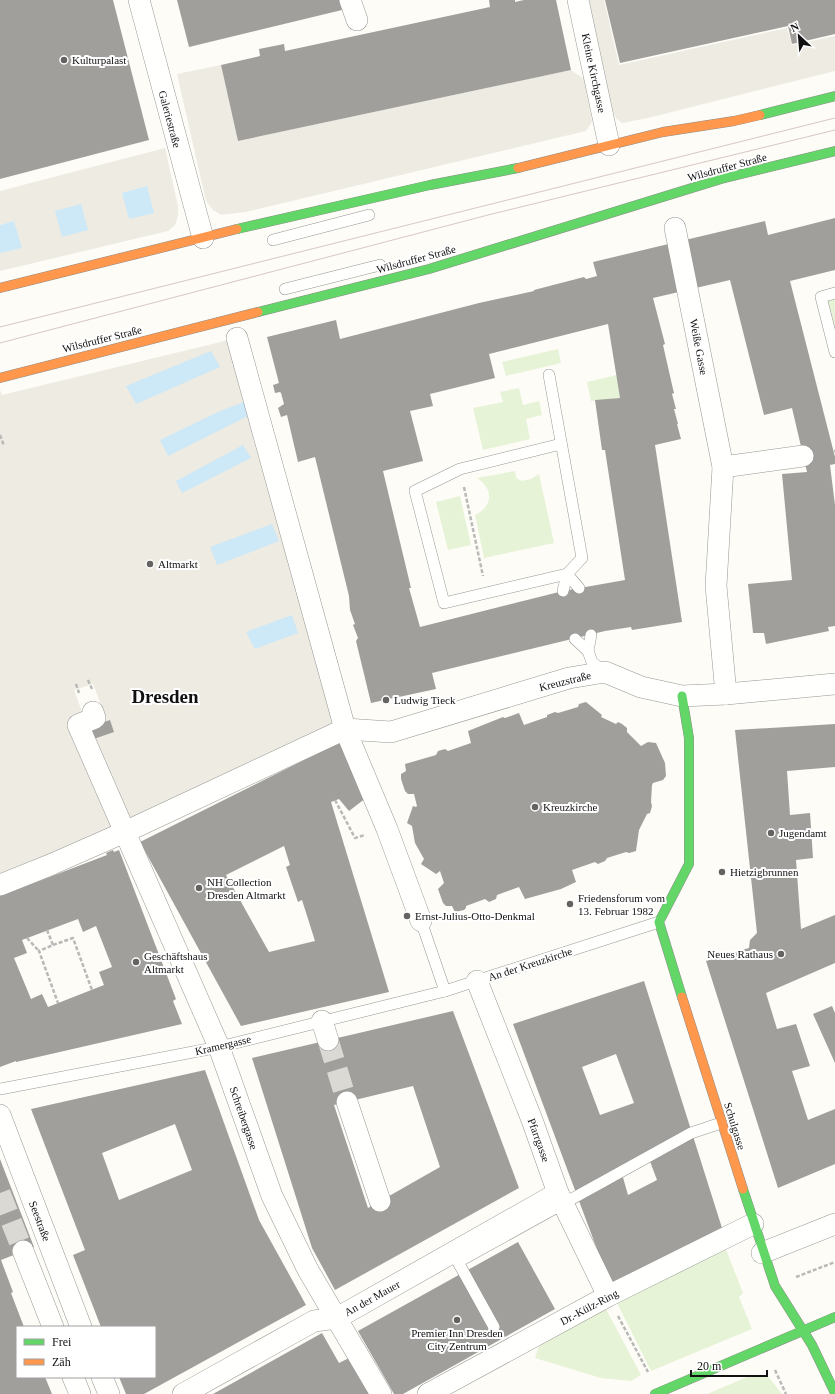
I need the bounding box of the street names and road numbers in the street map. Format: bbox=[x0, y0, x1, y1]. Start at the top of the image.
street label: Kleine Kirchgasse bbox=[580, 32, 608, 114]
street label: Galeriestraße bbox=[157, 89, 183, 149]
street label: Wilsdruffer Straße bbox=[686, 151, 768, 183]
street label: Wilsdruffer Straße bbox=[375, 243, 457, 275]
street label: Weiße Gasse bbox=[688, 318, 710, 376]
street label: Wilsdruffer Straße bbox=[61, 323, 143, 355]
street label: Kreuzstraße bbox=[538, 669, 592, 693]
street label: An der Kreuzkirche bbox=[487, 945, 573, 983]
street label: Kramergasse bbox=[194, 1033, 252, 1057]
street label: Schreibergasse bbox=[228, 1085, 260, 1151]
street label: Schulgasse bbox=[722, 1101, 748, 1151]
street label: Pfarrgasse bbox=[526, 1117, 552, 1164]
street label: Seestraße bbox=[27, 1199, 53, 1243]
street label: An der Mauer bbox=[342, 1278, 402, 1318]
street label: Dr.-Külz-Ring bbox=[558, 1286, 620, 1327]

